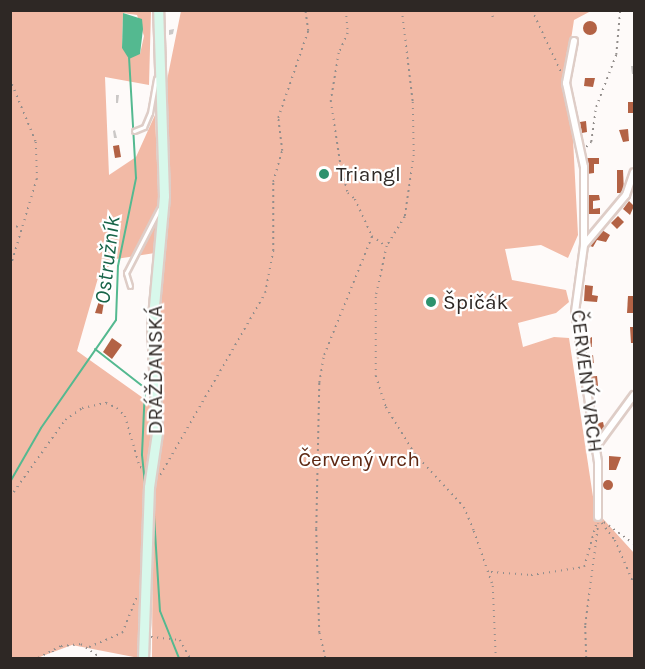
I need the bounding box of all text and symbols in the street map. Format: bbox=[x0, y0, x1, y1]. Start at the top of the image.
place label: Triangl bbox=[336, 161, 401, 187]
marker: Triangl bbox=[317, 167, 331, 181]
water label: Ostružník bbox=[89, 214, 127, 306]
place label: Špičák bbox=[443, 289, 508, 315]
marker: Špičák bbox=[424, 295, 438, 309]
street label: DRÁŽĎANSKÁ bbox=[142, 305, 168, 435]
street label: ČERVENÝ VRCH bbox=[566, 308, 608, 454]
park label: Červený vrch bbox=[298, 446, 420, 472]

